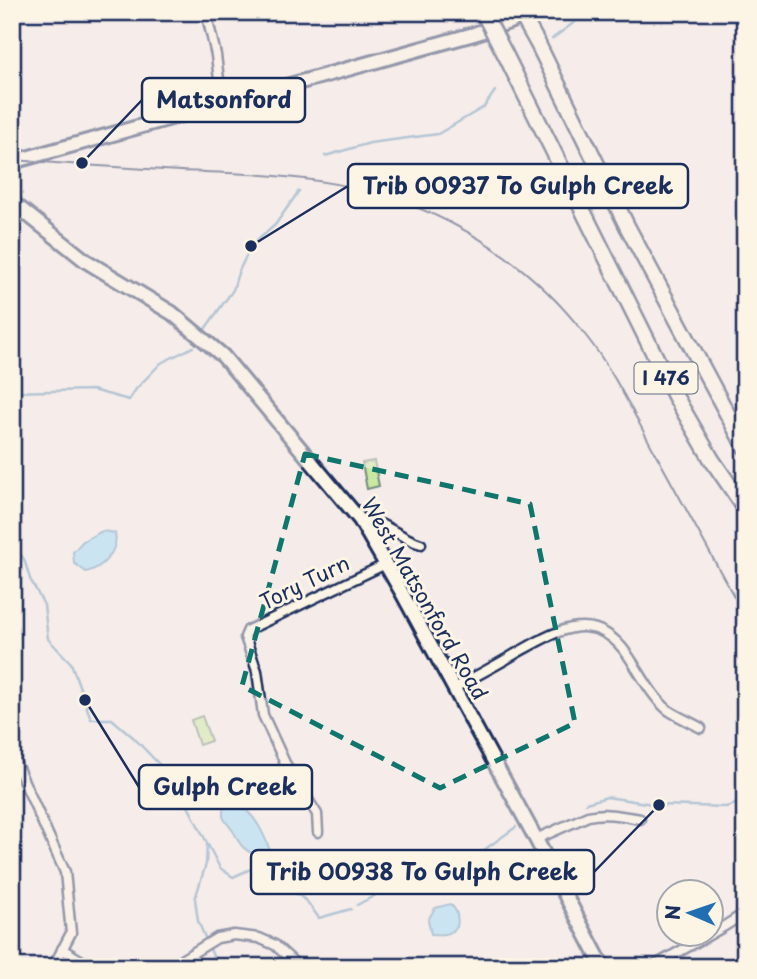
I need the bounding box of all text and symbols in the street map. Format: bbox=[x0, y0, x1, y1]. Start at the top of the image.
callout: Matsonford bbox=[142, 78, 305, 122]
text: Matsonford bbox=[156, 81, 292, 116]
callout: Trib 00937 To Gulph Creek bbox=[348, 164, 688, 208]
text: Trib 00937 To Gulph Creek bbox=[363, 167, 674, 202]
road number: I 476 bbox=[634, 362, 698, 394]
street label: West Matsonford Road bbox=[354, 491, 497, 705]
street label: Tory Turn bbox=[254, 546, 354, 617]
callout: Gulph Creek bbox=[139, 765, 312, 809]
text: Gulph Creek bbox=[153, 768, 298, 803]
callout: Trib 00938 To Gulph Creek bbox=[251, 850, 594, 894]
text: Trib 00938 To Gulph Creek bbox=[266, 853, 579, 888]
north arrow bbox=[656, 878, 726, 948]
text: N bbox=[658, 904, 686, 920]

